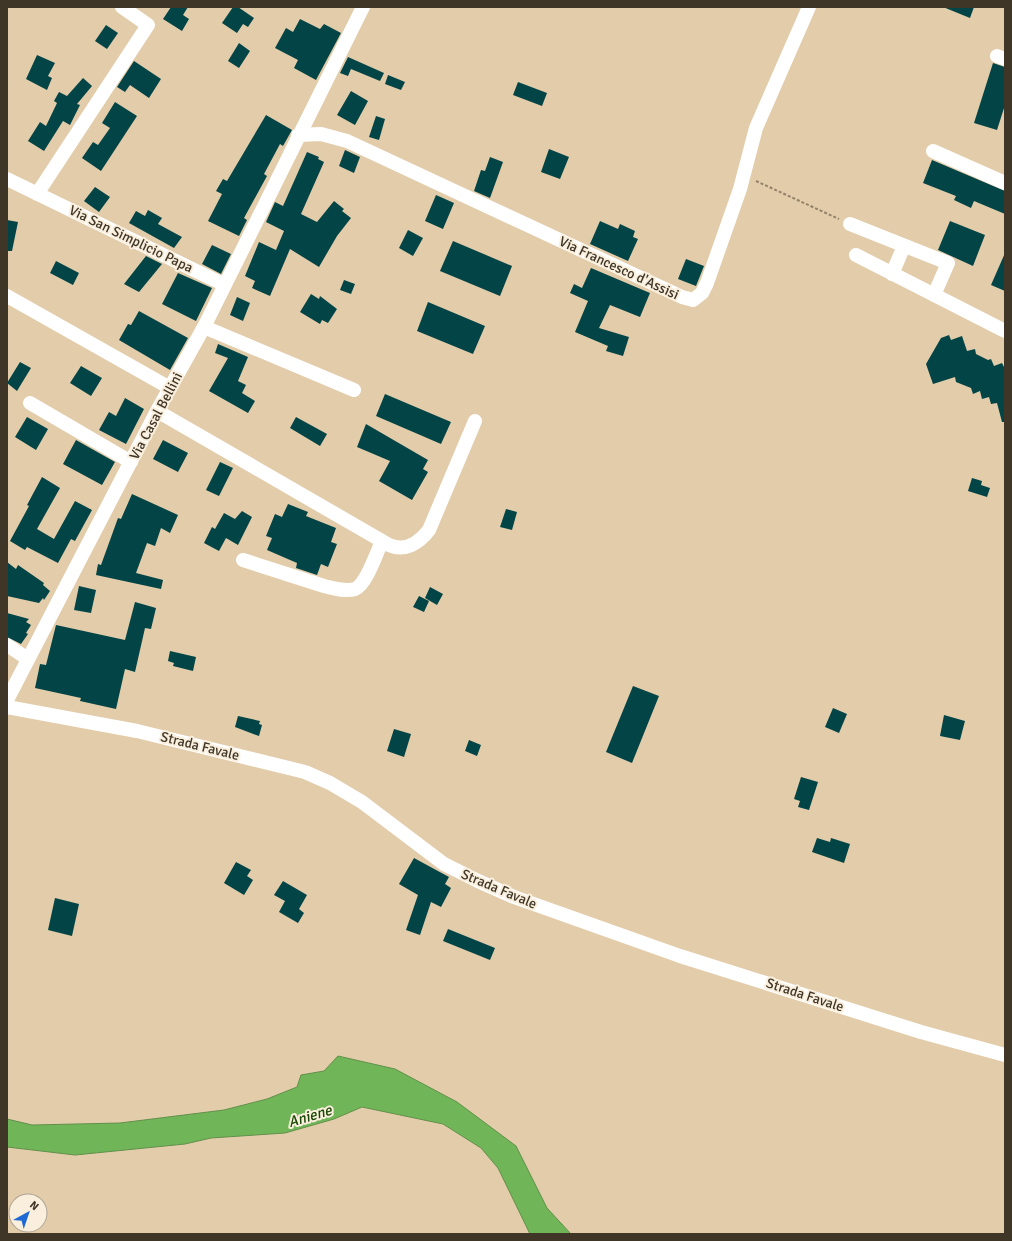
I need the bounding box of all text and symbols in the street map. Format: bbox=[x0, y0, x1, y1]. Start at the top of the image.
street label: Via San Simplicio Papa bbox=[66, 202, 196, 276]
street label: Via Francesco d'Assisi bbox=[556, 233, 682, 303]
street label: Via Casal Bellini bbox=[126, 369, 186, 463]
street label: Strada Favale bbox=[159, 728, 241, 764]
street label: Strada Favale bbox=[459, 865, 539, 913]
street label: Strada Favale bbox=[764, 974, 846, 1016]
water label: Aniene bbox=[286, 1100, 335, 1131]
north arrow bbox=[8, 1193, 48, 1233]
text: N bbox=[27, 1198, 41, 1213]

